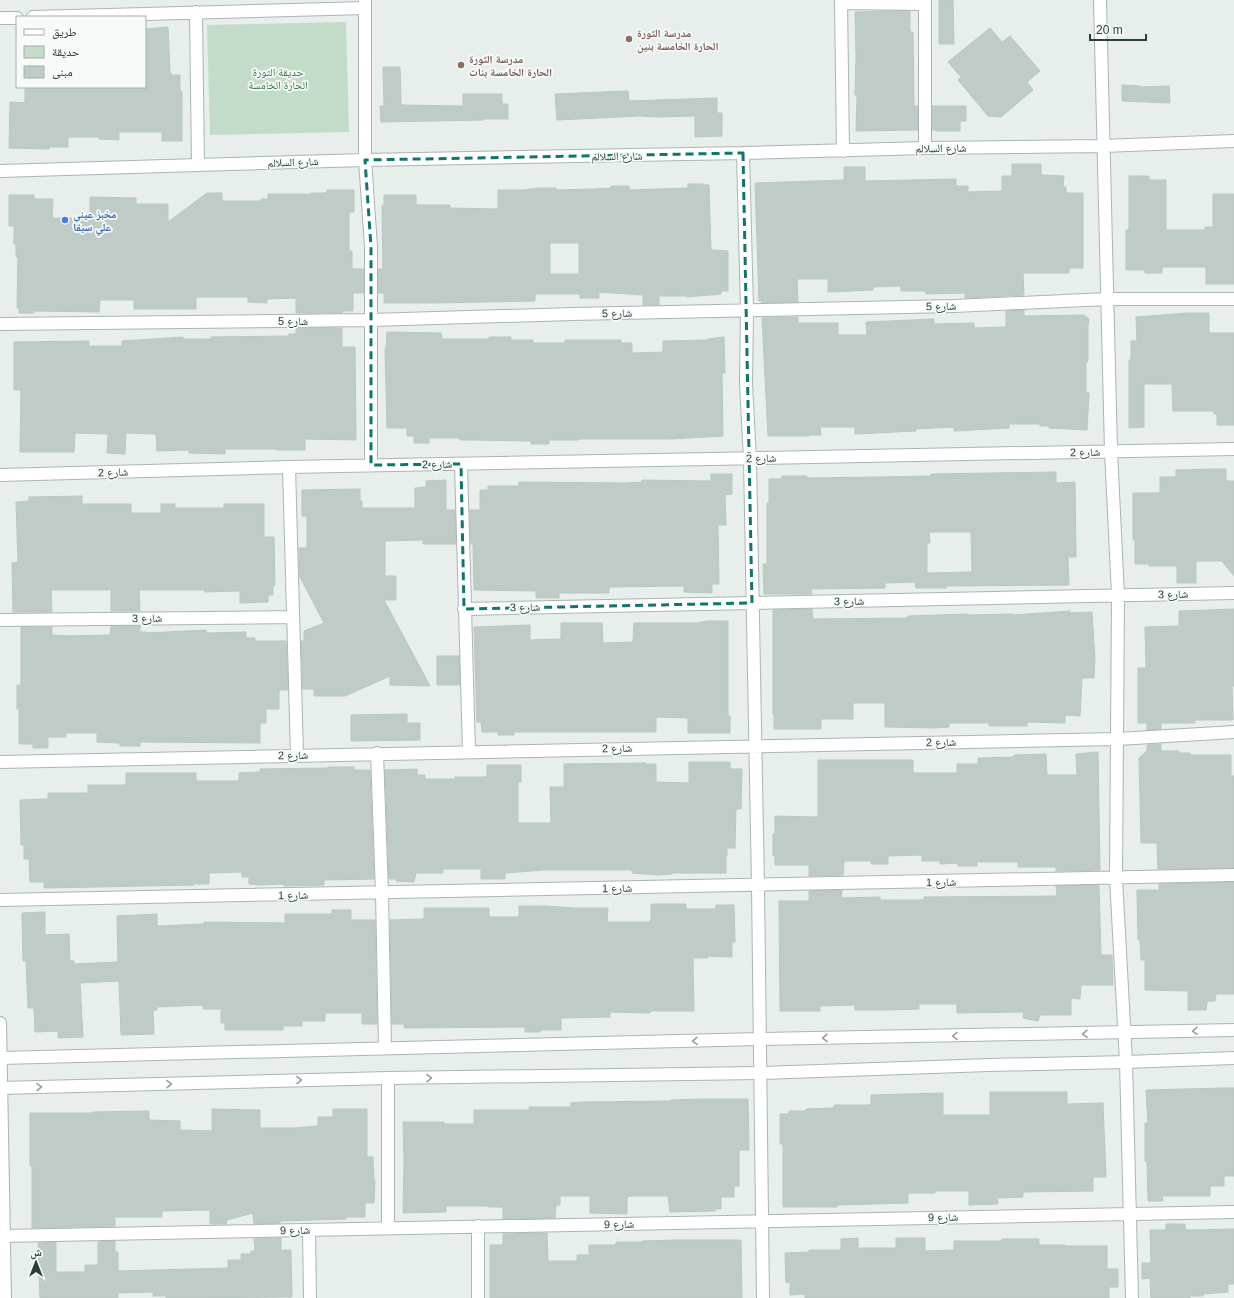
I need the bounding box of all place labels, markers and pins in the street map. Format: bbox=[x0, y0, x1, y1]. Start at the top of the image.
place label: مدرسة الثورة الحارة الخامسة بنين bbox=[637, 27, 719, 54]
marker: مدرسة الثورة الحارة الخامسة بنين bbox=[624, 34, 634, 44]
place label: مدرسة الثورة الحارة الخامسة بنات bbox=[469, 53, 552, 79]
marker: مدرسة الثورة الحارة الخامسة بنات bbox=[456, 60, 466, 70]
place label: مخبز عيني علي سيقا bbox=[73, 208, 117, 236]
marker: مخبز عيني علي سيقا bbox=[60, 215, 70, 225]

